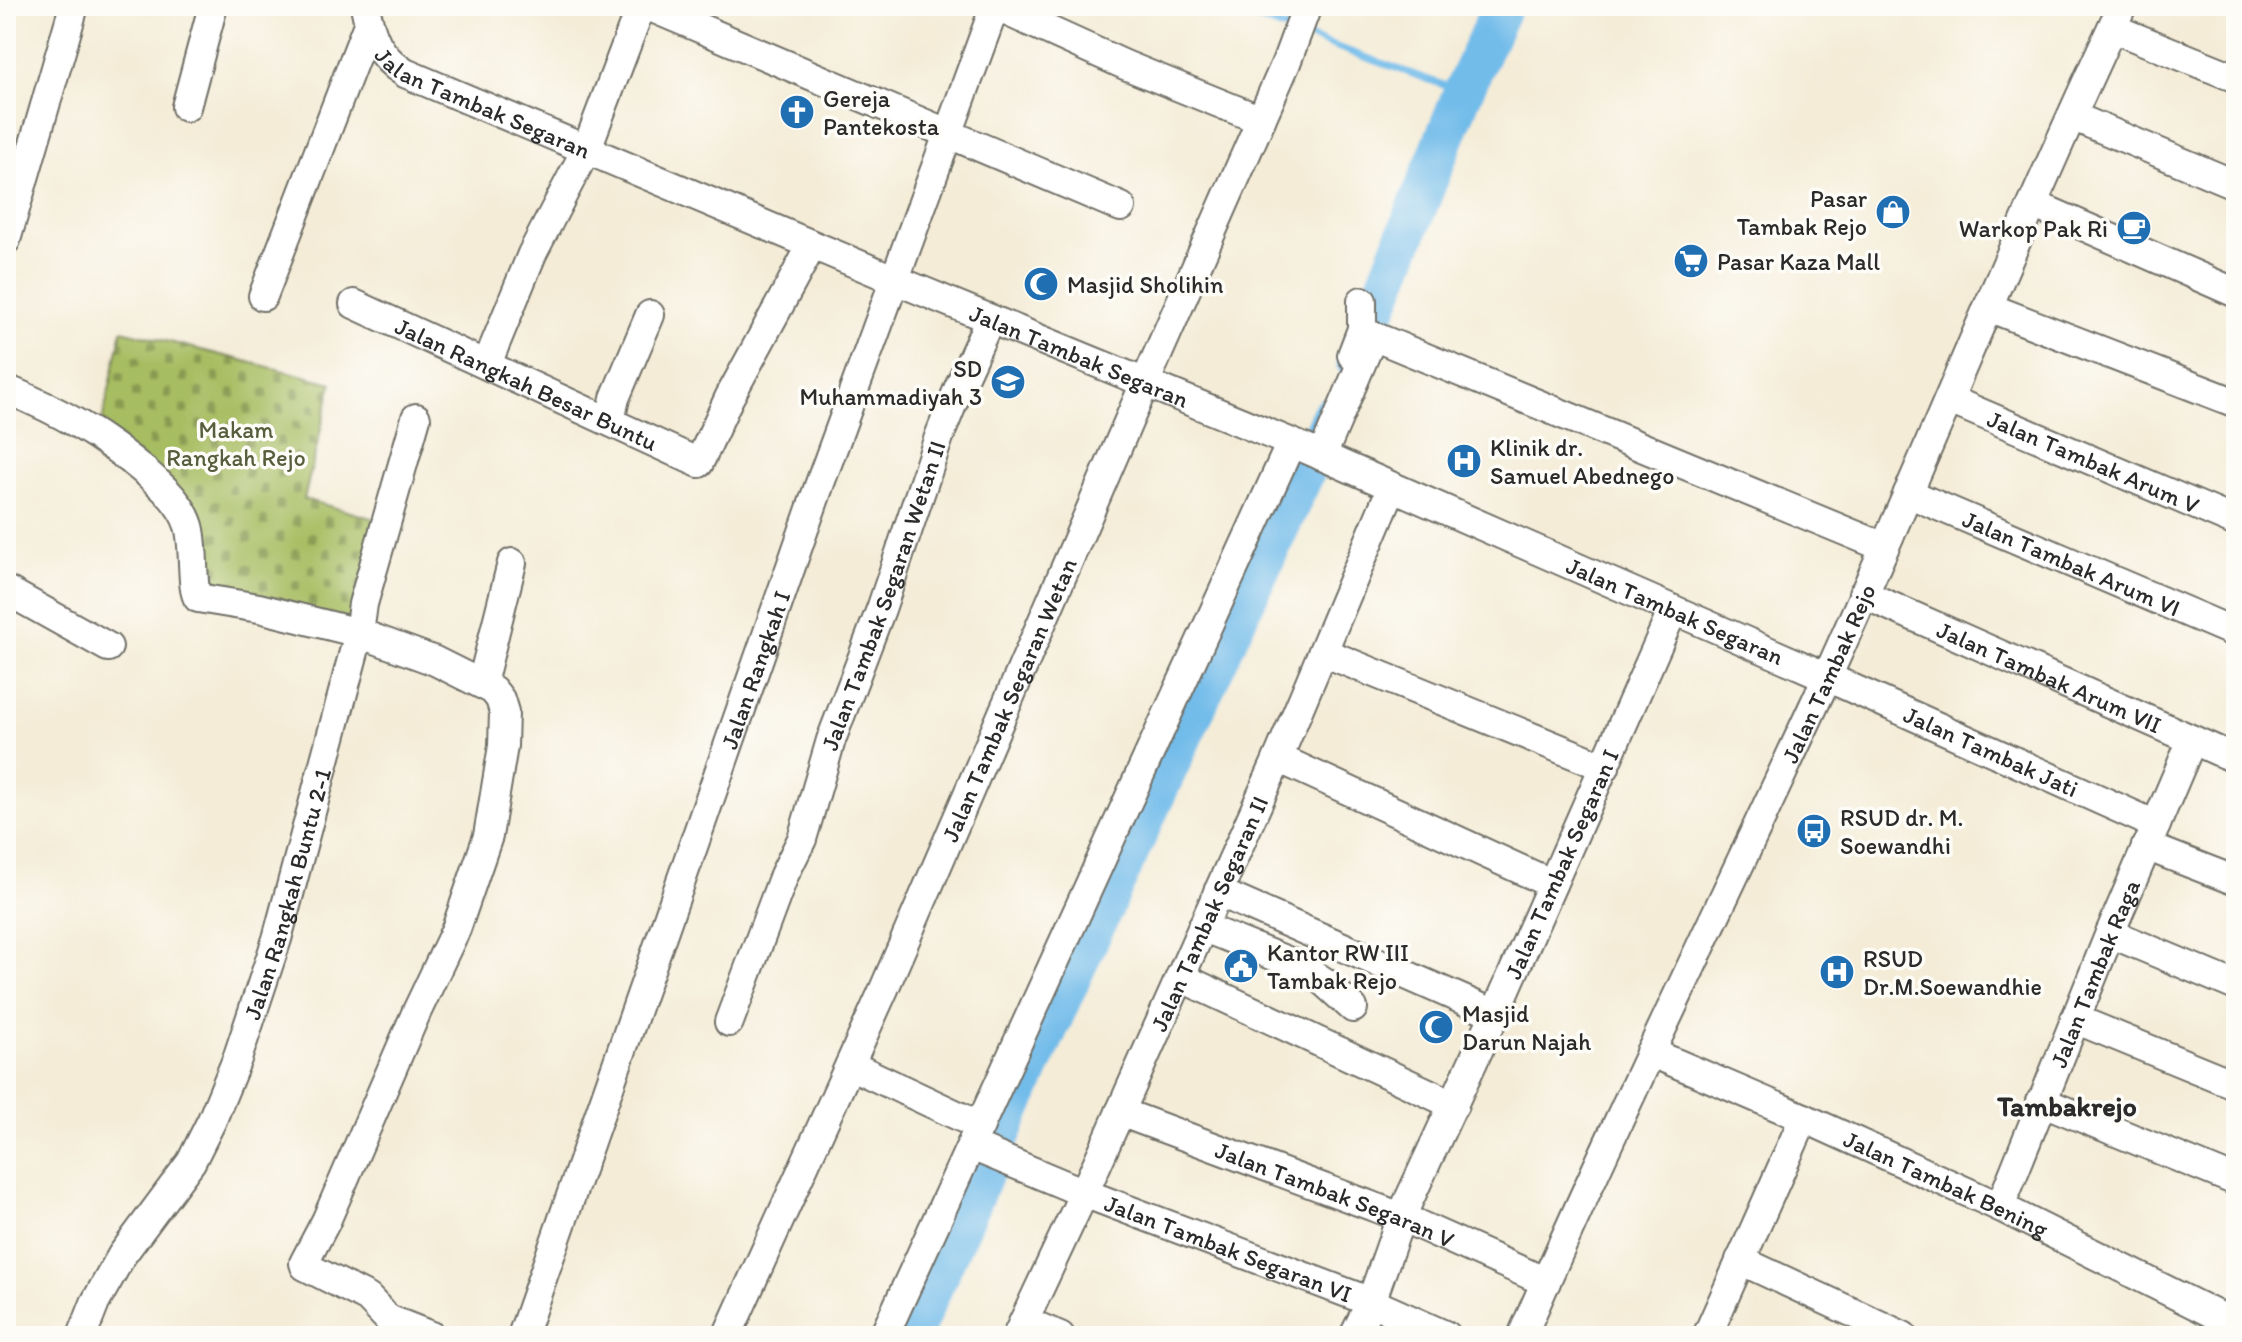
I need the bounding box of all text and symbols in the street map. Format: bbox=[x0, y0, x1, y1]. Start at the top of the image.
street label: Jalan Tambak Segaran bbox=[369, 41, 595, 164]
place label: Gereja Pantekosta bbox=[823, 84, 940, 141]
church icon: Gereja Pantekosta bbox=[778, 93, 816, 131]
place label: Pasar Tambak Rejo bbox=[1737, 184, 1867, 241]
shop icon: Pasar Tambak Rejo bbox=[1874, 193, 1912, 231]
cafe icon: Warkop Pak Ri bbox=[2115, 209, 2153, 247]
place label: Warkop Pak Ri bbox=[1959, 214, 2108, 243]
supermarket icon: Pasar Kaza Mall bbox=[1672, 242, 1710, 280]
place label: Pasar Kaza Mall bbox=[1717, 247, 1880, 276]
mosque icon: Masjid Sholihin bbox=[1022, 265, 1060, 303]
place label: Masjid Sholihin bbox=[1067, 270, 1224, 299]
street label: Jalan Tambak Segaran bbox=[966, 298, 1193, 414]
street label: Jalan Rangkah Besar Buntu bbox=[391, 311, 662, 456]
place label: SD Muhammadiyah 3 bbox=[799, 354, 982, 411]
school or university icon: SD Muhammadiyah 3 bbox=[989, 363, 1027, 401]
street label: Jalan Tambak Arum V bbox=[1983, 403, 2204, 519]
park label: Makam Rangkah Rejo bbox=[166, 415, 306, 472]
place label: Klinik dr. Samuel Abednego bbox=[1490, 433, 1674, 490]
street label: Jalan Tambak Segaran Wetan II bbox=[814, 437, 951, 753]
hospital icon: Klinik dr. Samuel Abednego bbox=[1445, 442, 1483, 480]
street label: Jalan Tambak Arum VI bbox=[1959, 504, 2185, 622]
street label: Jalan Tambak Segaran bbox=[1562, 550, 1788, 671]
street label: Jalan Tambak Segaran Wetan bbox=[935, 553, 1083, 846]
street label: Jalan Tambak Rejo bbox=[1775, 579, 1881, 767]
street label: Jalan Rangkah I bbox=[714, 587, 796, 753]
street label: Jalan Tambak Arum VII bbox=[1933, 614, 2166, 739]
street label: Jalan Tambak Jati bbox=[1900, 699, 2083, 803]
street label: Jalan Tambak Segaran I bbox=[1498, 744, 1624, 983]
street label: Jalan Rangkah Buntu 2-1 bbox=[237, 765, 337, 1023]
street label: Jalan Tambak Segaran II bbox=[1144, 791, 1274, 1036]
place label: RSUD dr. M. Soewandhi bbox=[1840, 803, 1964, 860]
bus stop icon: RSUD dr. M. Soewandhi bbox=[1795, 812, 1833, 850]
street label: Jalan Tambak Raga bbox=[2043, 874, 2146, 1072]
place label: Kantor RW III Tambak Rejo bbox=[1267, 938, 1409, 995]
place label: RSUD Dr.M.Soewandhie bbox=[1863, 944, 2042, 1001]
public building icon: Kantor RW III Tambak Rejo bbox=[1222, 947, 1260, 985]
hospital icon: RSUD Dr.M.Soewandhie bbox=[1818, 953, 1856, 991]
place label: Masjid Darun Najah bbox=[1462, 999, 1591, 1056]
mosque icon: Masjid Darun Najah bbox=[1417, 1008, 1455, 1046]
district label: Tambakrejo bbox=[1996, 1089, 2137, 1123]
street label: Jalan Tambak Bening bbox=[1839, 1124, 2054, 1244]
street label: Jalan Tambak Segaran V bbox=[1212, 1135, 1459, 1253]
street label: Jalan Tambak Segaran VI bbox=[1101, 1188, 1356, 1308]

